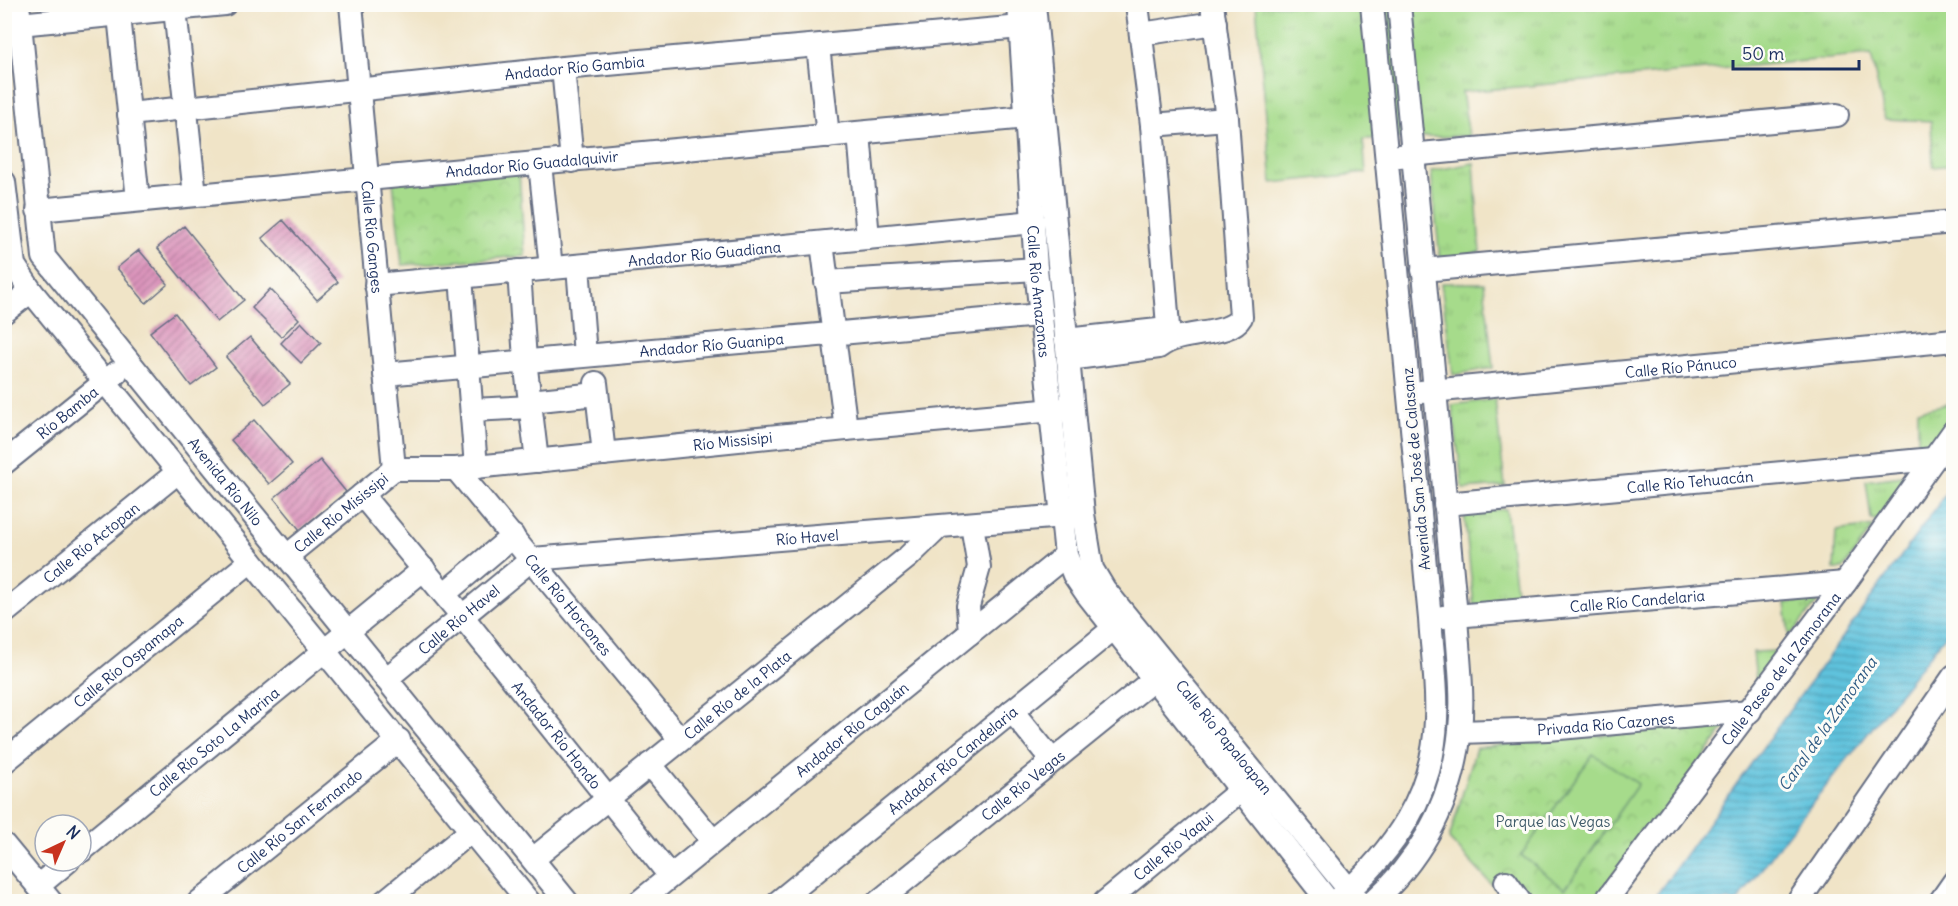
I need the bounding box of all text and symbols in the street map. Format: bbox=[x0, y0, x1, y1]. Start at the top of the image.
scale bar bbox=[1733, 33, 1859, 71]
text: 50 m bbox=[1742, 42, 1784, 65]
street label: Andador Río Gambia bbox=[504, 51, 646, 84]
street label: Andador Río Guadalquivir bbox=[444, 146, 619, 181]
street label: Calle Río Ganges bbox=[358, 180, 387, 294]
street label: Calle Río Amazonas bbox=[1024, 225, 1055, 358]
street label: Andador Río Guadiana bbox=[627, 237, 782, 270]
street label: Andador Río Guanipa bbox=[639, 329, 785, 361]
street label: Calle Río Pánuco bbox=[1624, 352, 1738, 382]
street label: Avenida San José de Calasanz bbox=[1398, 367, 1434, 571]
street label: Río Bamba bbox=[33, 382, 102, 443]
street label: Río Missisipi bbox=[692, 427, 773, 454]
street label: Avenida Río Nilo bbox=[184, 433, 267, 529]
street label: Calle Río Tehuacán bbox=[1626, 466, 1754, 497]
street label: Calle Río Misissipi bbox=[289, 468, 392, 557]
street label: Calle Río Actopan bbox=[39, 498, 143, 587]
street label: Río Havel bbox=[775, 525, 839, 549]
street label: Calle Río Horcones bbox=[521, 550, 616, 659]
street label: Calle Río Havel bbox=[414, 580, 503, 658]
street label: Calle Río Candelaria bbox=[1569, 585, 1706, 616]
street label: Calle Paseo de la Zamorana bbox=[1717, 588, 1845, 749]
street label: Calle Río Ospamapa bbox=[69, 610, 187, 711]
street label: Calle Río de la Plata bbox=[680, 646, 795, 744]
water label: Canal de la Zamorana bbox=[1773, 653, 1881, 795]
street label: Calle Río Papaloapan bbox=[1172, 676, 1277, 798]
street label: Andador Río Hondo bbox=[508, 677, 606, 792]
street label: Andador Río Caguán bbox=[791, 677, 912, 781]
street label: Calle Río Soto La Marina bbox=[145, 682, 283, 801]
street label: Andador Río Candelaria bbox=[884, 701, 1021, 818]
street label: Privada Río Cazones bbox=[1537, 708, 1675, 739]
street label: Calle Río Vegas bbox=[977, 745, 1069, 825]
street label: Calle Río San Fernando bbox=[233, 764, 366, 877]
street label: Calle Río Yaqui bbox=[1129, 808, 1217, 885]
park label: Parque las Vegas bbox=[1496, 812, 1611, 831]
north arrow bbox=[33, 813, 93, 873]
text: N bbox=[62, 821, 84, 843]

